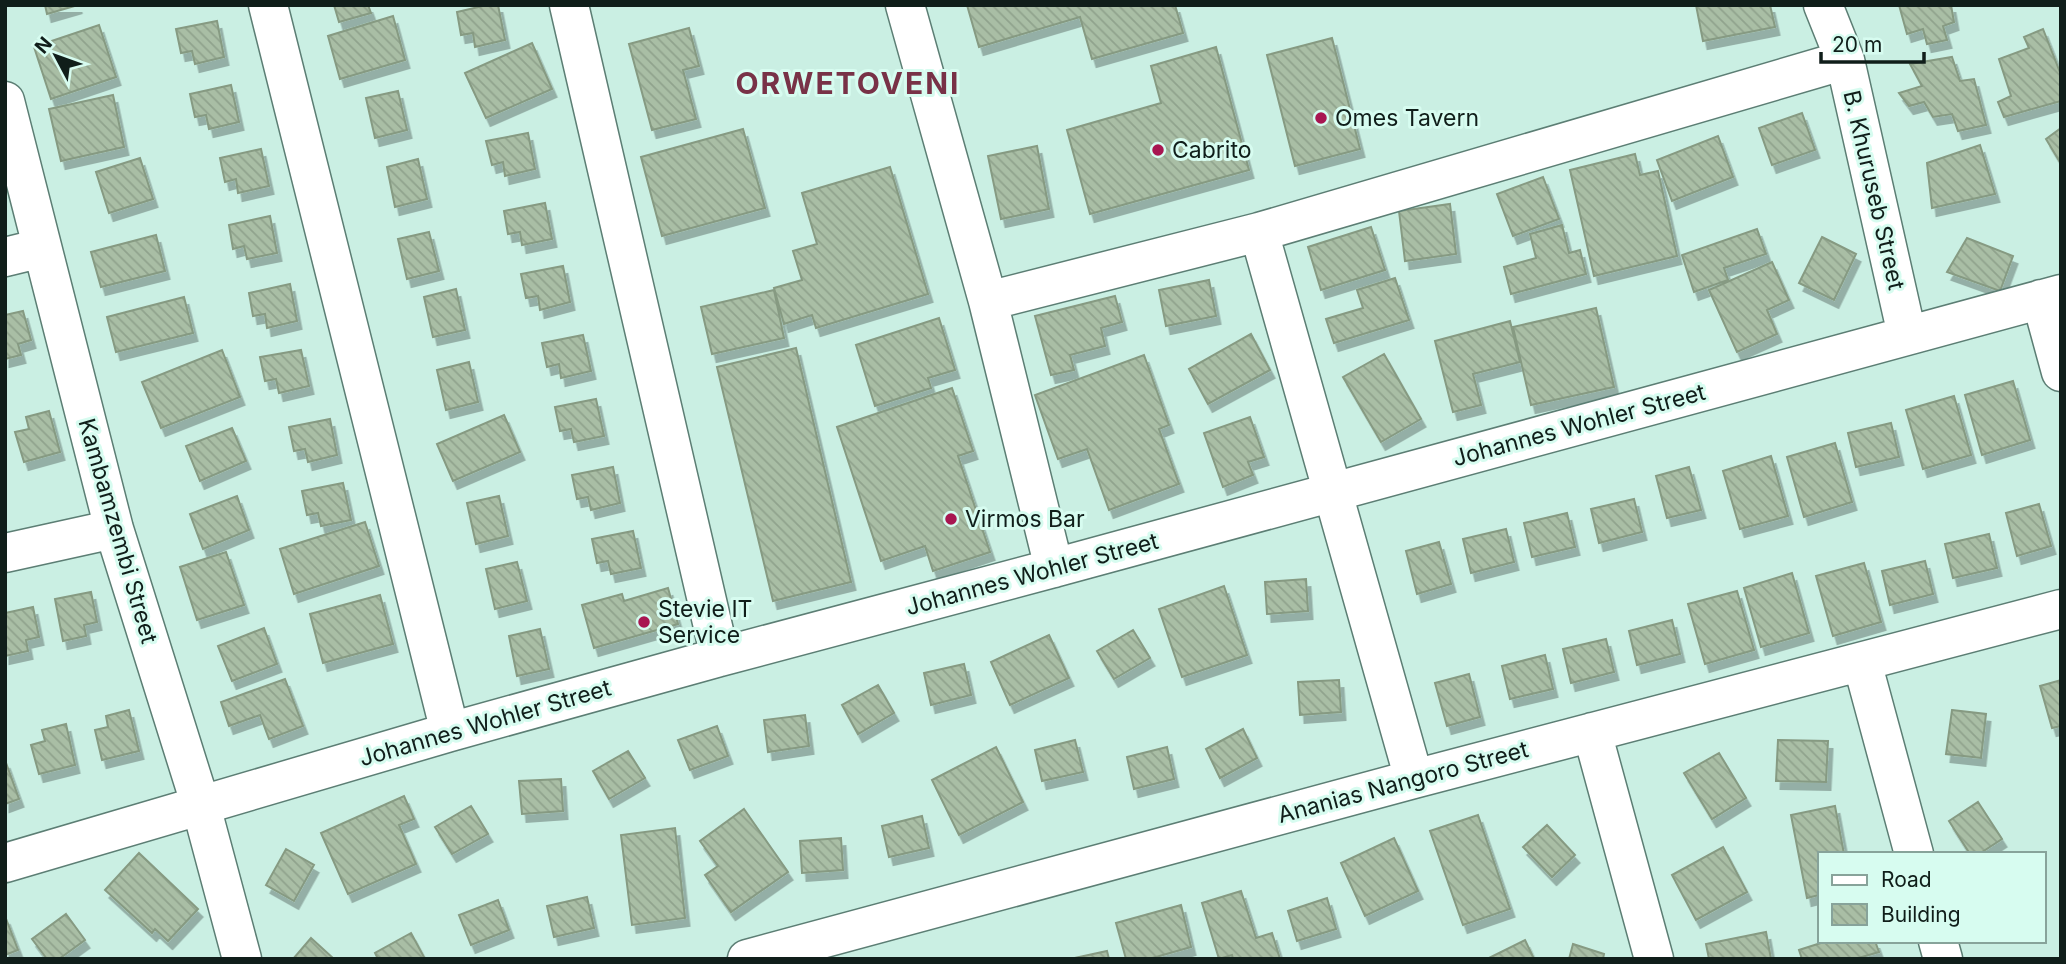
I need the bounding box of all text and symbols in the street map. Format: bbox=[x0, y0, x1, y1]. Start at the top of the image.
north arrow bbox=[21, 21, 91, 91]
scale bar bbox=[1821, 21, 1924, 65]
text: N bbox=[30, 32, 57, 58]
text: 20 m bbox=[1832, 32, 1882, 57]
district label: ORWETOVENI bbox=[735, 65, 961, 101]
street label: B. Khuruseb Street bbox=[1837, 87, 1911, 293]
place label: Omes Tavern bbox=[1335, 104, 1479, 132]
marker: Omes Tavern bbox=[1313, 110, 1329, 126]
place label: Cabrito bbox=[1172, 136, 1251, 164]
marker: Cabrito bbox=[1150, 142, 1166, 158]
street label: Johannes Wohler Street bbox=[1450, 378, 1709, 472]
street label: Kambamzembi Street bbox=[72, 415, 164, 647]
place label: Virmos Bar bbox=[965, 505, 1085, 533]
marker: Virmos Bar bbox=[943, 511, 959, 527]
street label: Johannes Wohler Street bbox=[903, 527, 1162, 621]
place label: Stevie IT Service bbox=[658, 595, 752, 649]
marker: Stevie IT Service bbox=[636, 614, 652, 630]
street label: Johannes Wohler Street bbox=[356, 674, 615, 772]
street label: Ananias Nangoro Street bbox=[1275, 735, 1532, 829]
legend bbox=[1818, 852, 2045, 943]
text: Road bbox=[1881, 867, 1932, 892]
text: Building bbox=[1881, 902, 1961, 927]

